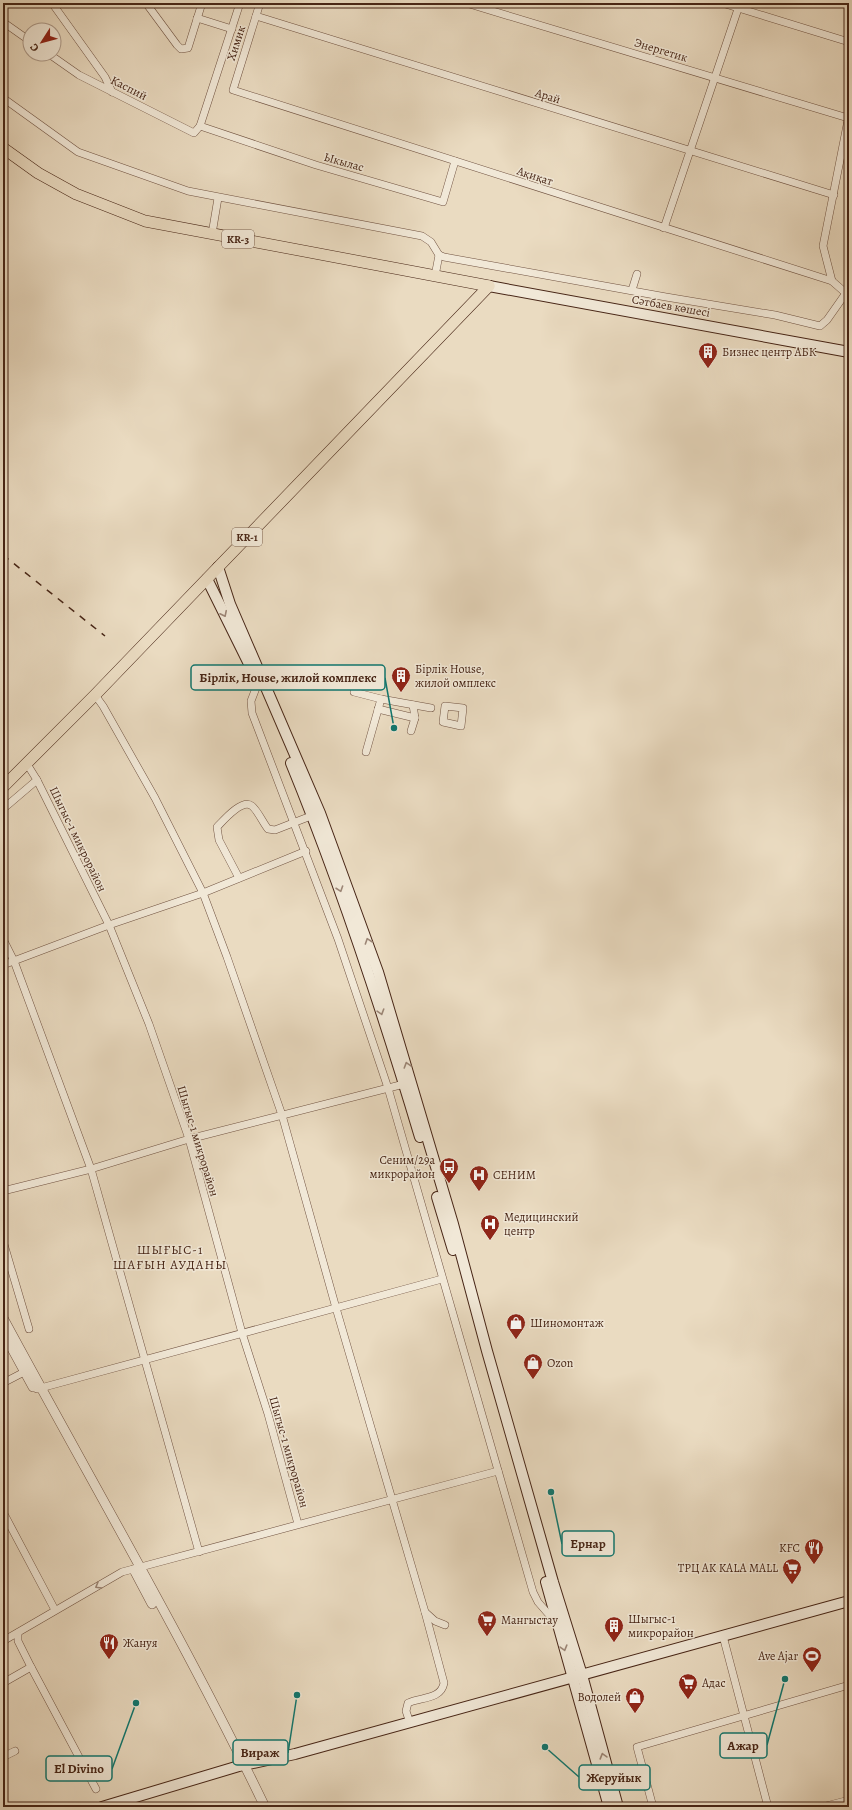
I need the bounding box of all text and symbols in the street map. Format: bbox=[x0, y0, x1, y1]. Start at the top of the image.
north arrow bbox=[22, 22, 62, 62]
street label: Химик bbox=[223, 23, 249, 63]
street label: Энергетик bbox=[632, 34, 690, 66]
text: С bbox=[26, 40, 42, 55]
street label: Каспий bbox=[108, 72, 150, 104]
street label: Арай bbox=[532, 84, 563, 107]
street label: Ыкылас bbox=[322, 149, 366, 175]
street label: Ақиқат bbox=[514, 162, 556, 190]
road number: KR-3 bbox=[222, 230, 254, 248]
street label: Сәтбаев көшесі bbox=[631, 291, 711, 321]
building icon: Бизнес центр АБК bbox=[697, 341, 719, 369]
place label: Бизнес центр АБК bbox=[722, 344, 817, 360]
road number: KR-1 bbox=[232, 528, 262, 546]
one-way arrow bbox=[219, 610, 227, 618]
place label: Бірлік House, жилой омплекс bbox=[415, 661, 496, 691]
callout: Бірлік, House, жилой комплекс bbox=[191, 665, 385, 690]
building icon: Бірлік House, жилой омплекс bbox=[390, 665, 412, 693]
text: Бірлік, House, жилой комплекс bbox=[199, 669, 377, 686]
street label: Шыгыс-1 микрорайон bbox=[46, 784, 110, 894]
one-way arrow bbox=[335, 885, 343, 892]
one-way arrow bbox=[364, 937, 372, 944]
one-way arrow bbox=[377, 1008, 385, 1015]
one-way arrow bbox=[403, 1061, 412, 1068]
street label: Шыгыс-1 микрорайон bbox=[173, 1084, 223, 1198]
place label: Сеним/29а микрорайон bbox=[369, 1152, 435, 1182]
bus stop icon: Сеним/29а микрорайон bbox=[438, 1156, 460, 1184]
hospital icon: СЕНИМ bbox=[468, 1164, 490, 1192]
place label: СЕНИМ bbox=[493, 1167, 536, 1183]
place label: Медицинский центр bbox=[504, 1209, 579, 1239]
hospital icon: Медицинский центр bbox=[479, 1213, 501, 1241]
district label: ШЫҒЫС-1 ШАҒЫН АУДАНЫ bbox=[113, 1241, 227, 1273]
shop icon: Шиномонтаж bbox=[505, 1312, 527, 1340]
place label: Шиномонтаж bbox=[530, 1315, 604, 1331]
shop icon: Ozon bbox=[522, 1352, 544, 1380]
place label: Ozon bbox=[547, 1355, 574, 1371]
street label: Шыгыс-1 микрорайон bbox=[265, 1394, 313, 1510]
callout: Ернар bbox=[562, 1531, 614, 1556]
text: Ернар bbox=[570, 1535, 606, 1552]
restaurant icon: KFC bbox=[803, 1537, 825, 1565]
place label: KFC bbox=[779, 1540, 800, 1556]
supermarket icon: ТРЦ AK KALA MALL bbox=[781, 1557, 803, 1585]
place label: ТРЦ AK KALA MALL bbox=[678, 1560, 779, 1576]
one-way arrow bbox=[95, 1581, 102, 1588]
supermarket icon: Мангыстау bbox=[476, 1609, 498, 1637]
place label: Шыгыс-1 микрорайон bbox=[628, 1611, 694, 1641]
place label: Мангыстау bbox=[501, 1612, 558, 1628]
building icon: Шыгыс-1 микрорайон bbox=[603, 1615, 625, 1643]
restaurant icon: Жануя bbox=[98, 1632, 120, 1660]
place label: Жануя bbox=[123, 1635, 158, 1651]
one-way arrow bbox=[559, 1644, 568, 1651]
sports icon: Ave Ajar bbox=[801, 1645, 823, 1673]
place label: Ave Ajar bbox=[757, 1648, 798, 1664]
supermarket icon: Адас bbox=[677, 1672, 699, 1700]
place label: Адас bbox=[701, 1675, 726, 1691]
shop icon: Водолей bbox=[624, 1686, 646, 1714]
place label: Водолей bbox=[577, 1689, 621, 1705]
callout: Ажар bbox=[720, 1733, 767, 1758]
text: Ажар bbox=[726, 1737, 759, 1754]
callout: Вираж bbox=[233, 1740, 288, 1765]
text: Вираж bbox=[241, 1744, 280, 1761]
one-way arrow bbox=[599, 1753, 608, 1760]
callout: El Divino bbox=[46, 1756, 112, 1781]
text: El Divino bbox=[54, 1760, 104, 1777]
callout: Жеруйык bbox=[579, 1765, 650, 1790]
text: Жеруйык bbox=[586, 1769, 642, 1786]

